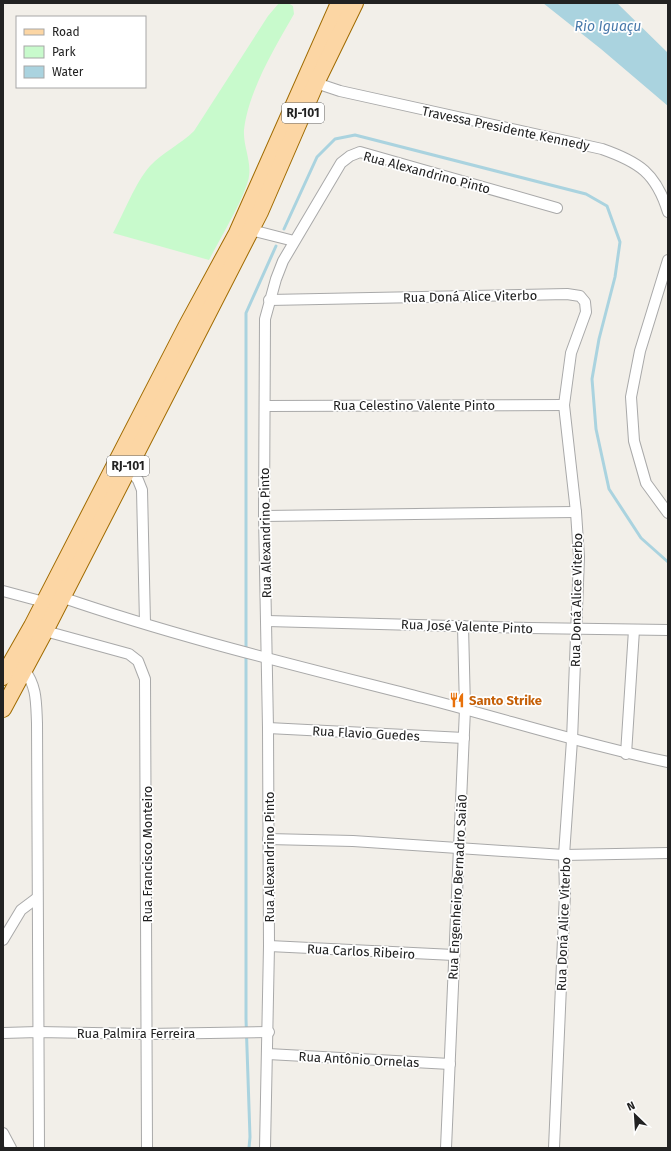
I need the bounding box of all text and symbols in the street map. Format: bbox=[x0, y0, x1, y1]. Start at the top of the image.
legend bbox=[16, 16, 146, 88]
water label: Rio Iguaçu bbox=[575, 18, 641, 35]
text: Road bbox=[52, 25, 80, 39]
text: Park bbox=[52, 45, 76, 59]
text: Water bbox=[52, 65, 84, 79]
road number: RJ-101 bbox=[282, 103, 324, 123]
street label: Travessa Presidente Kennedy bbox=[421, 103, 592, 154]
street label: Rua Alexandrino Pinto bbox=[362, 148, 492, 197]
street label: Rua Doná Alice Viterbo bbox=[403, 288, 537, 305]
street label: Rua Celestino Valente Pinto bbox=[333, 398, 495, 413]
road number: RJ-101 bbox=[107, 456, 149, 476]
street label: Rua Alexandrino Pinto bbox=[257, 467, 274, 599]
street label: Rua Doná Alice Viterbo bbox=[568, 533, 585, 667]
street label: Rua José Valente Pinto bbox=[401, 617, 533, 636]
restaurant icon: Santo Strike bbox=[448, 691, 466, 709]
place label: Santo Strike bbox=[469, 693, 542, 708]
street label: Rua Flavio Guedes bbox=[312, 723, 420, 744]
street label: Rua Francisco Monteiro bbox=[140, 786, 155, 922]
street label: Rua Alexandrino Pinto bbox=[262, 792, 277, 922]
street label: Rua Engenheiro Bernadro Saiā0 bbox=[445, 794, 470, 980]
street label: Rua Doná Alice Viterbo bbox=[554, 857, 573, 991]
street label: Rua Carlos Ribeiro bbox=[307, 941, 415, 962]
street label: Rua Palmira Ferreira bbox=[77, 1026, 195, 1041]
street label: Rua Antônio Ornelas bbox=[298, 1049, 420, 1070]
north arrow bbox=[615, 1095, 655, 1135]
text: N bbox=[625, 1099, 637, 1114]

